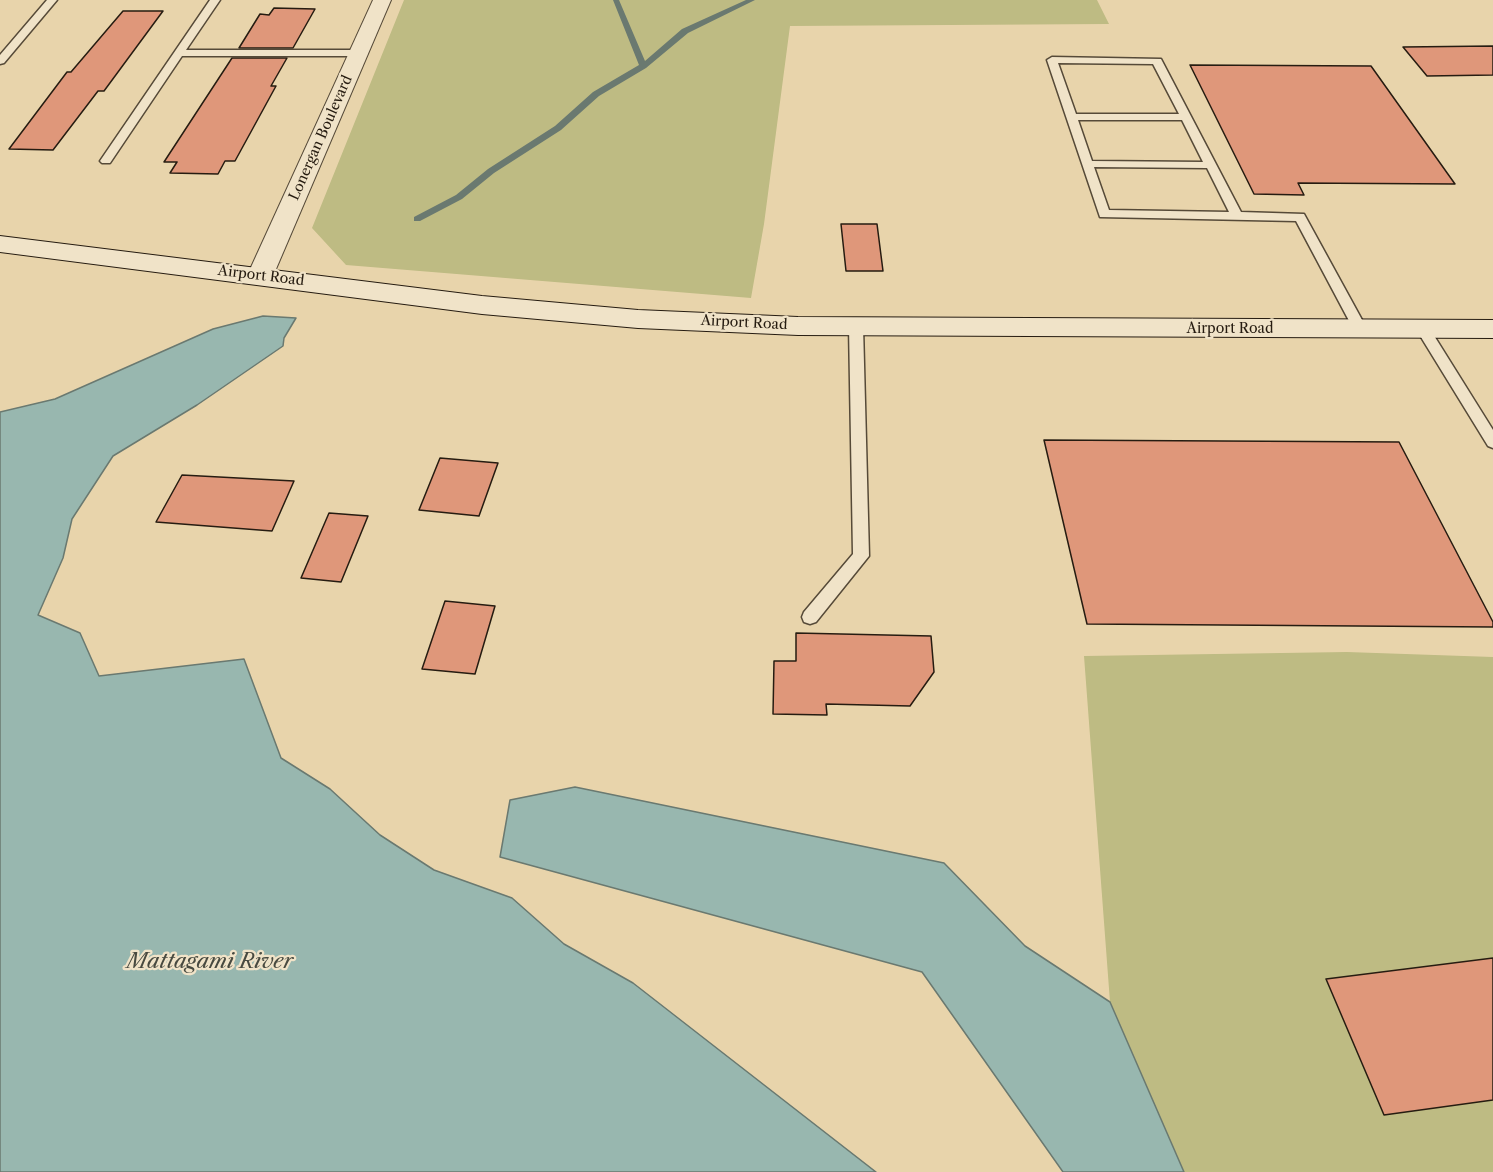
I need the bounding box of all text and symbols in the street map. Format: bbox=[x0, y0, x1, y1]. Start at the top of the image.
street label: Lonergan Boulevard bbox=[286, 73, 356, 203]
street label: Airport Road bbox=[217, 262, 305, 290]
street label: Airport Road bbox=[700, 312, 788, 334]
street label: Airport Road bbox=[1187, 321, 1273, 337]
water label: Mattagami River bbox=[127, 949, 293, 975]

